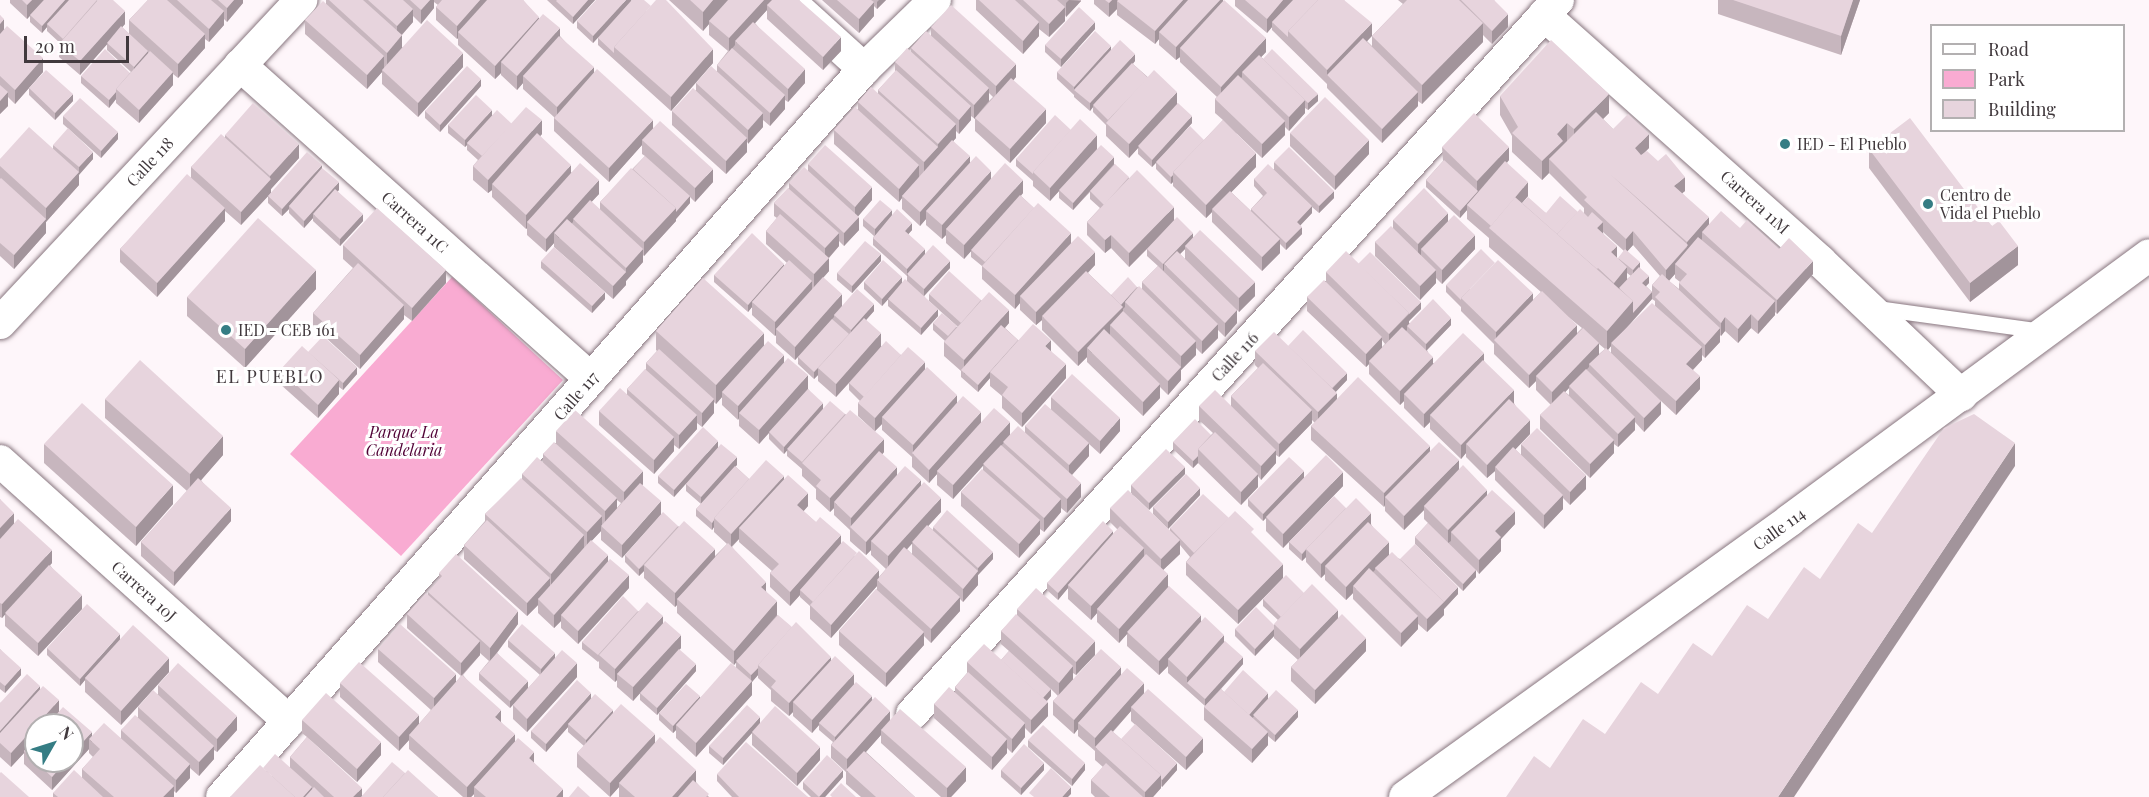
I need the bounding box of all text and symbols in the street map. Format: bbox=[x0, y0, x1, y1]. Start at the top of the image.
scale bar bbox=[27, 24, 132, 62]
legend bbox=[1930, 24, 2125, 132]
text: 20 m bbox=[35, 34, 75, 58]
text: Road bbox=[1988, 37, 2029, 61]
text: Park bbox=[1988, 67, 2025, 91]
text: Building bbox=[1988, 97, 2056, 121]
street label: Calle 118 bbox=[122, 133, 178, 191]
place label: IED - El Pueblo bbox=[1797, 134, 1907, 154]
marker: IED - El Pueblo bbox=[1778, 137, 1792, 151]
street label: Carrera 11M bbox=[1717, 166, 1793, 238]
place label: Centro de Vida el Pueblo bbox=[1940, 185, 2041, 223]
street label: Carrera 11C bbox=[378, 187, 452, 257]
marker: Centro de Vida el Pueblo bbox=[1921, 197, 1935, 211]
place label: IED - CEB 161 bbox=[238, 320, 336, 340]
marker: IED - CEB 161 bbox=[219, 323, 233, 337]
street label: Calle 116 bbox=[1207, 328, 1263, 386]
district label: EL PUEBLO bbox=[216, 365, 324, 387]
street label: Calle 117 bbox=[550, 368, 602, 424]
park label: Parque La Candelaria bbox=[366, 422, 442, 460]
street label: Calle 114 bbox=[1749, 504, 1809, 554]
street label: Carrera 10J bbox=[108, 557, 180, 625]
north arrow bbox=[24, 713, 84, 773]
text: N bbox=[55, 722, 79, 744]

